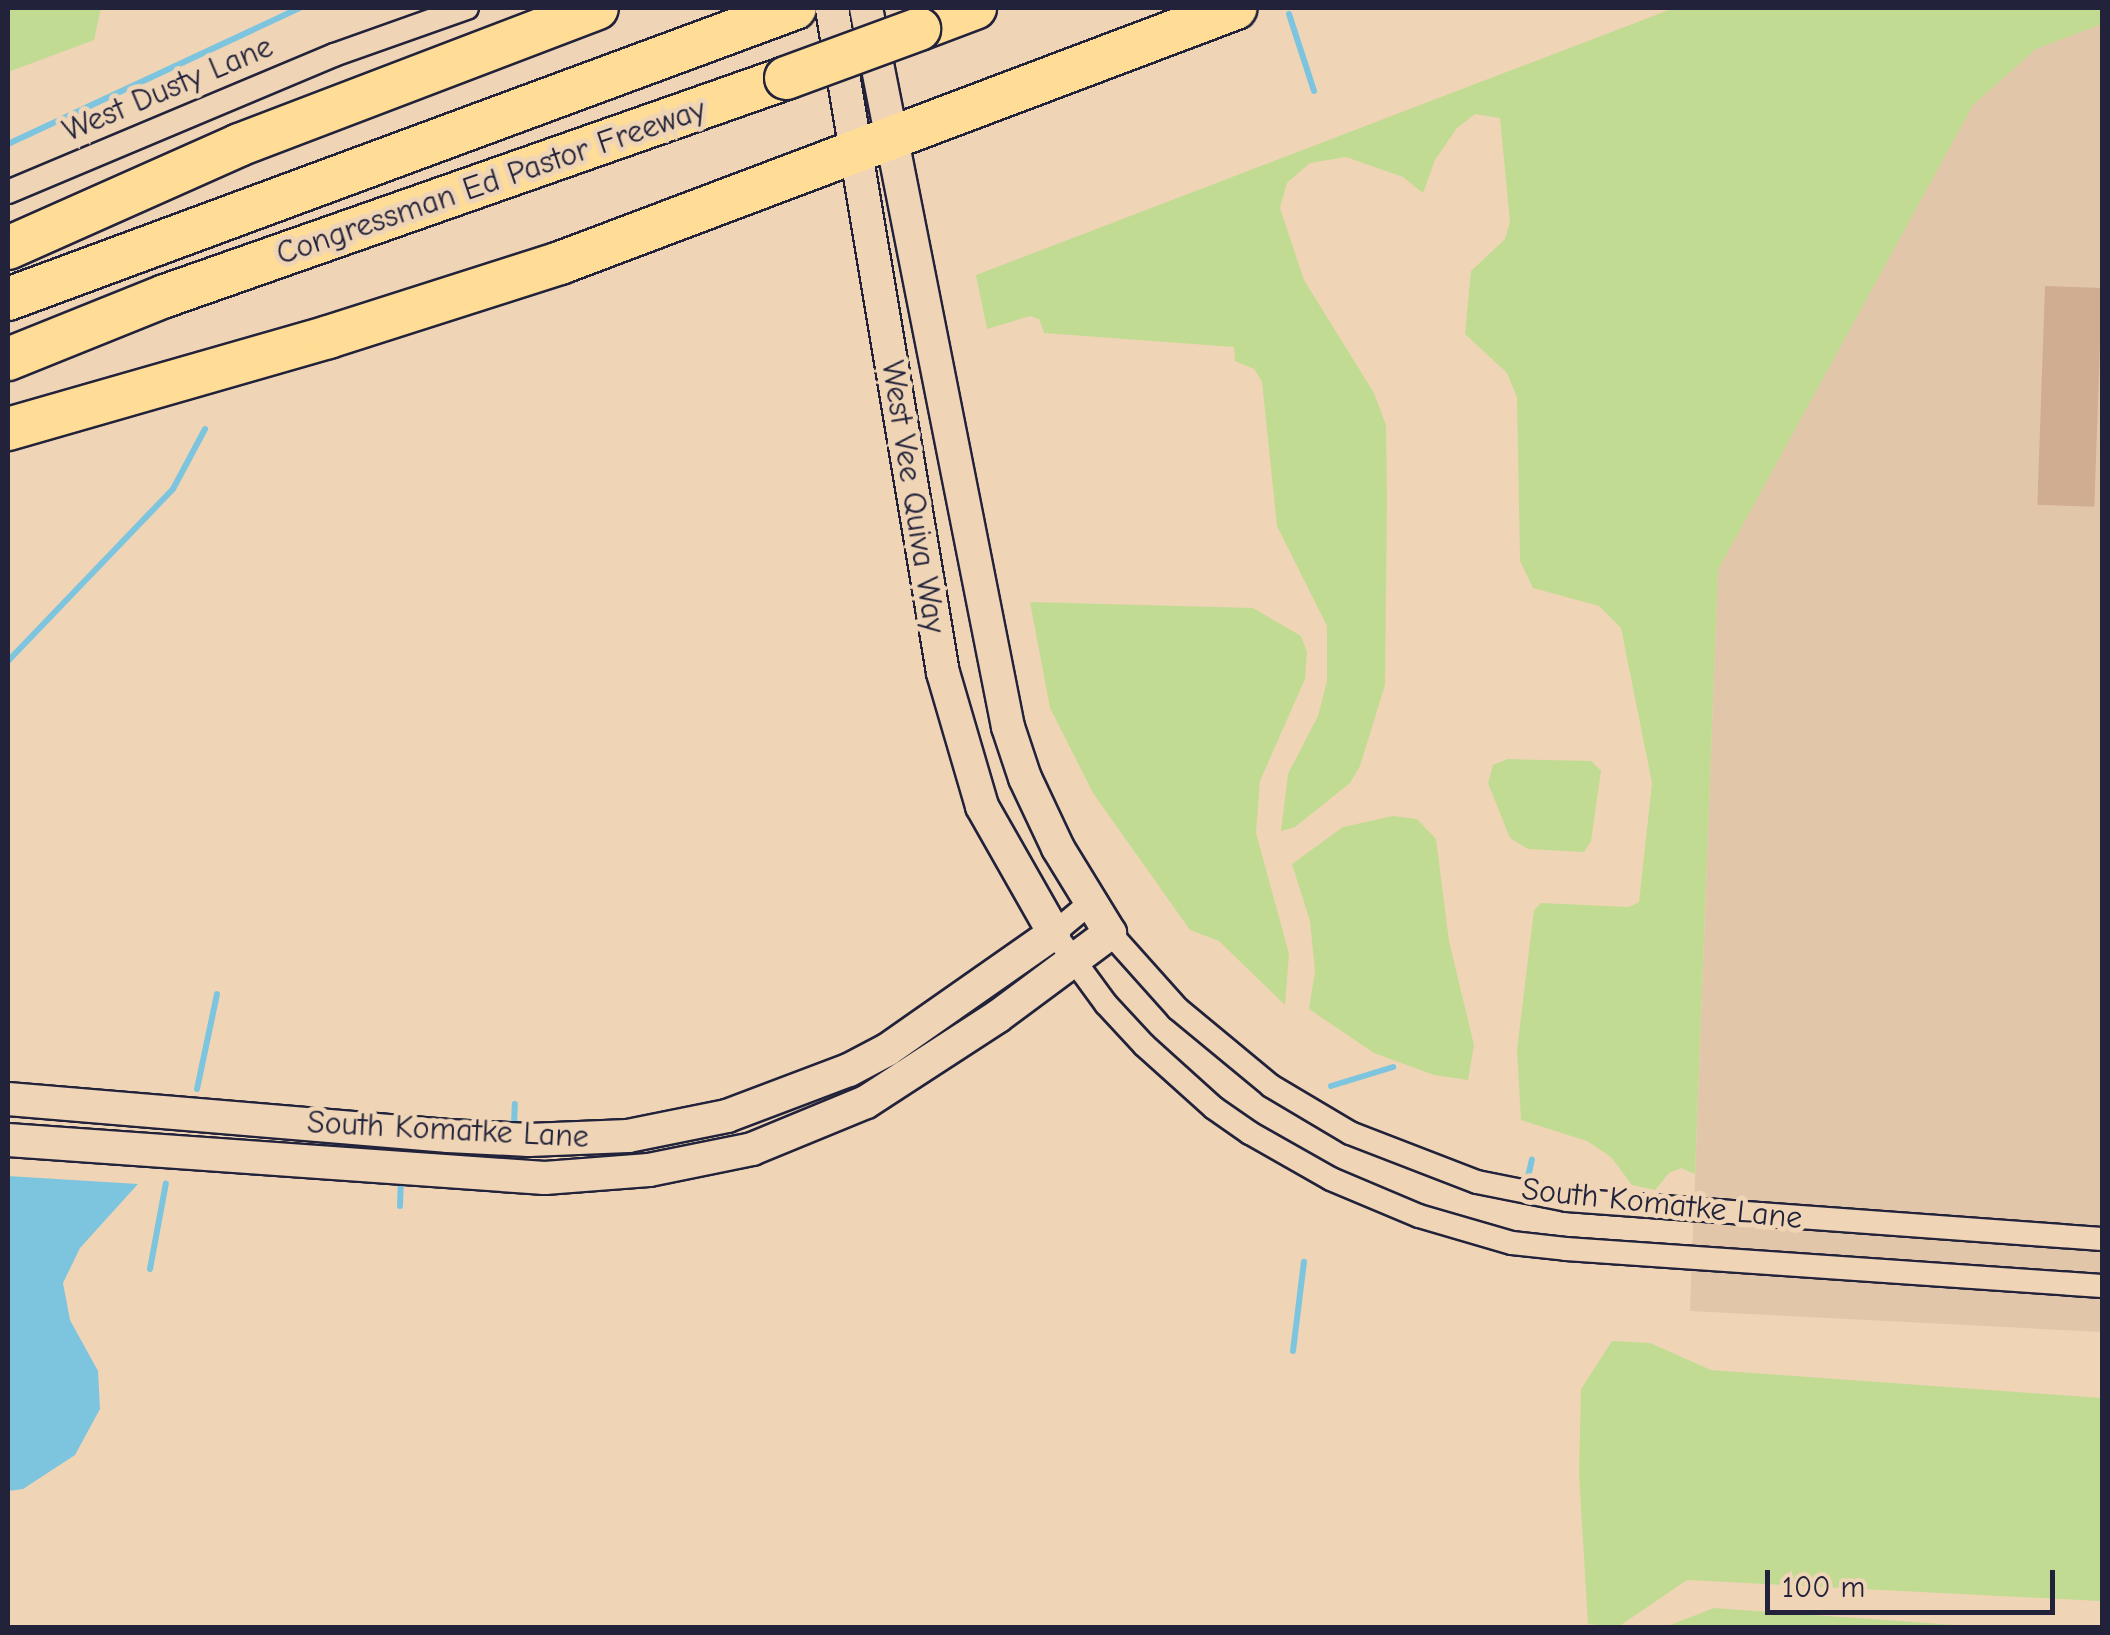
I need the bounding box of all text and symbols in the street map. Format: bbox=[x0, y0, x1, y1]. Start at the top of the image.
street label: West Dusty Lane bbox=[57, 27, 279, 151]
street label: Congressman Ed Pastor Freeway bbox=[271, 90, 711, 274]
street label: West Vee Quiva Way bbox=[873, 358, 953, 636]
street label: South Komatke Lane bbox=[306, 1103, 590, 1157]
street label: South Komatke Lane bbox=[1520, 1170, 1804, 1238]
scale bar bbox=[1770, 1550, 2060, 1612]
text: 100 m bbox=[1782, 1570, 1865, 1605]

